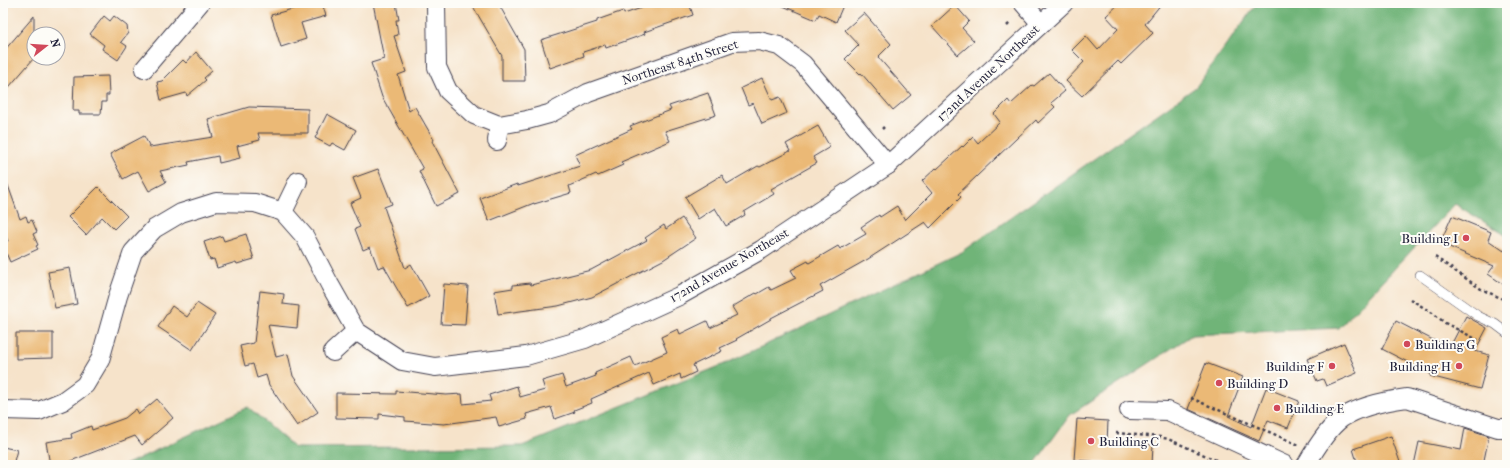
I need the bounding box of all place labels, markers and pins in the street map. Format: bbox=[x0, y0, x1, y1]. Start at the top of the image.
place label: Building I bbox=[1402, 231, 1458, 246]
marker: Building I bbox=[1461, 233, 1471, 243]
place label: Building G bbox=[1415, 337, 1476, 352]
marker: Building G bbox=[1402, 339, 1412, 349]
place label: Building F bbox=[1266, 359, 1324, 374]
place label: Building H bbox=[1389, 359, 1451, 374]
marker: Building F bbox=[1327, 361, 1337, 371]
marker: Building H bbox=[1454, 361, 1464, 371]
place label: Building D bbox=[1227, 376, 1288, 391]
marker: Building D bbox=[1214, 378, 1224, 388]
place label: Building E bbox=[1285, 401, 1344, 416]
marker: Building E bbox=[1272, 403, 1282, 413]
place label: Building C bbox=[1099, 434, 1159, 449]
marker: Building C bbox=[1086, 436, 1096, 446]

